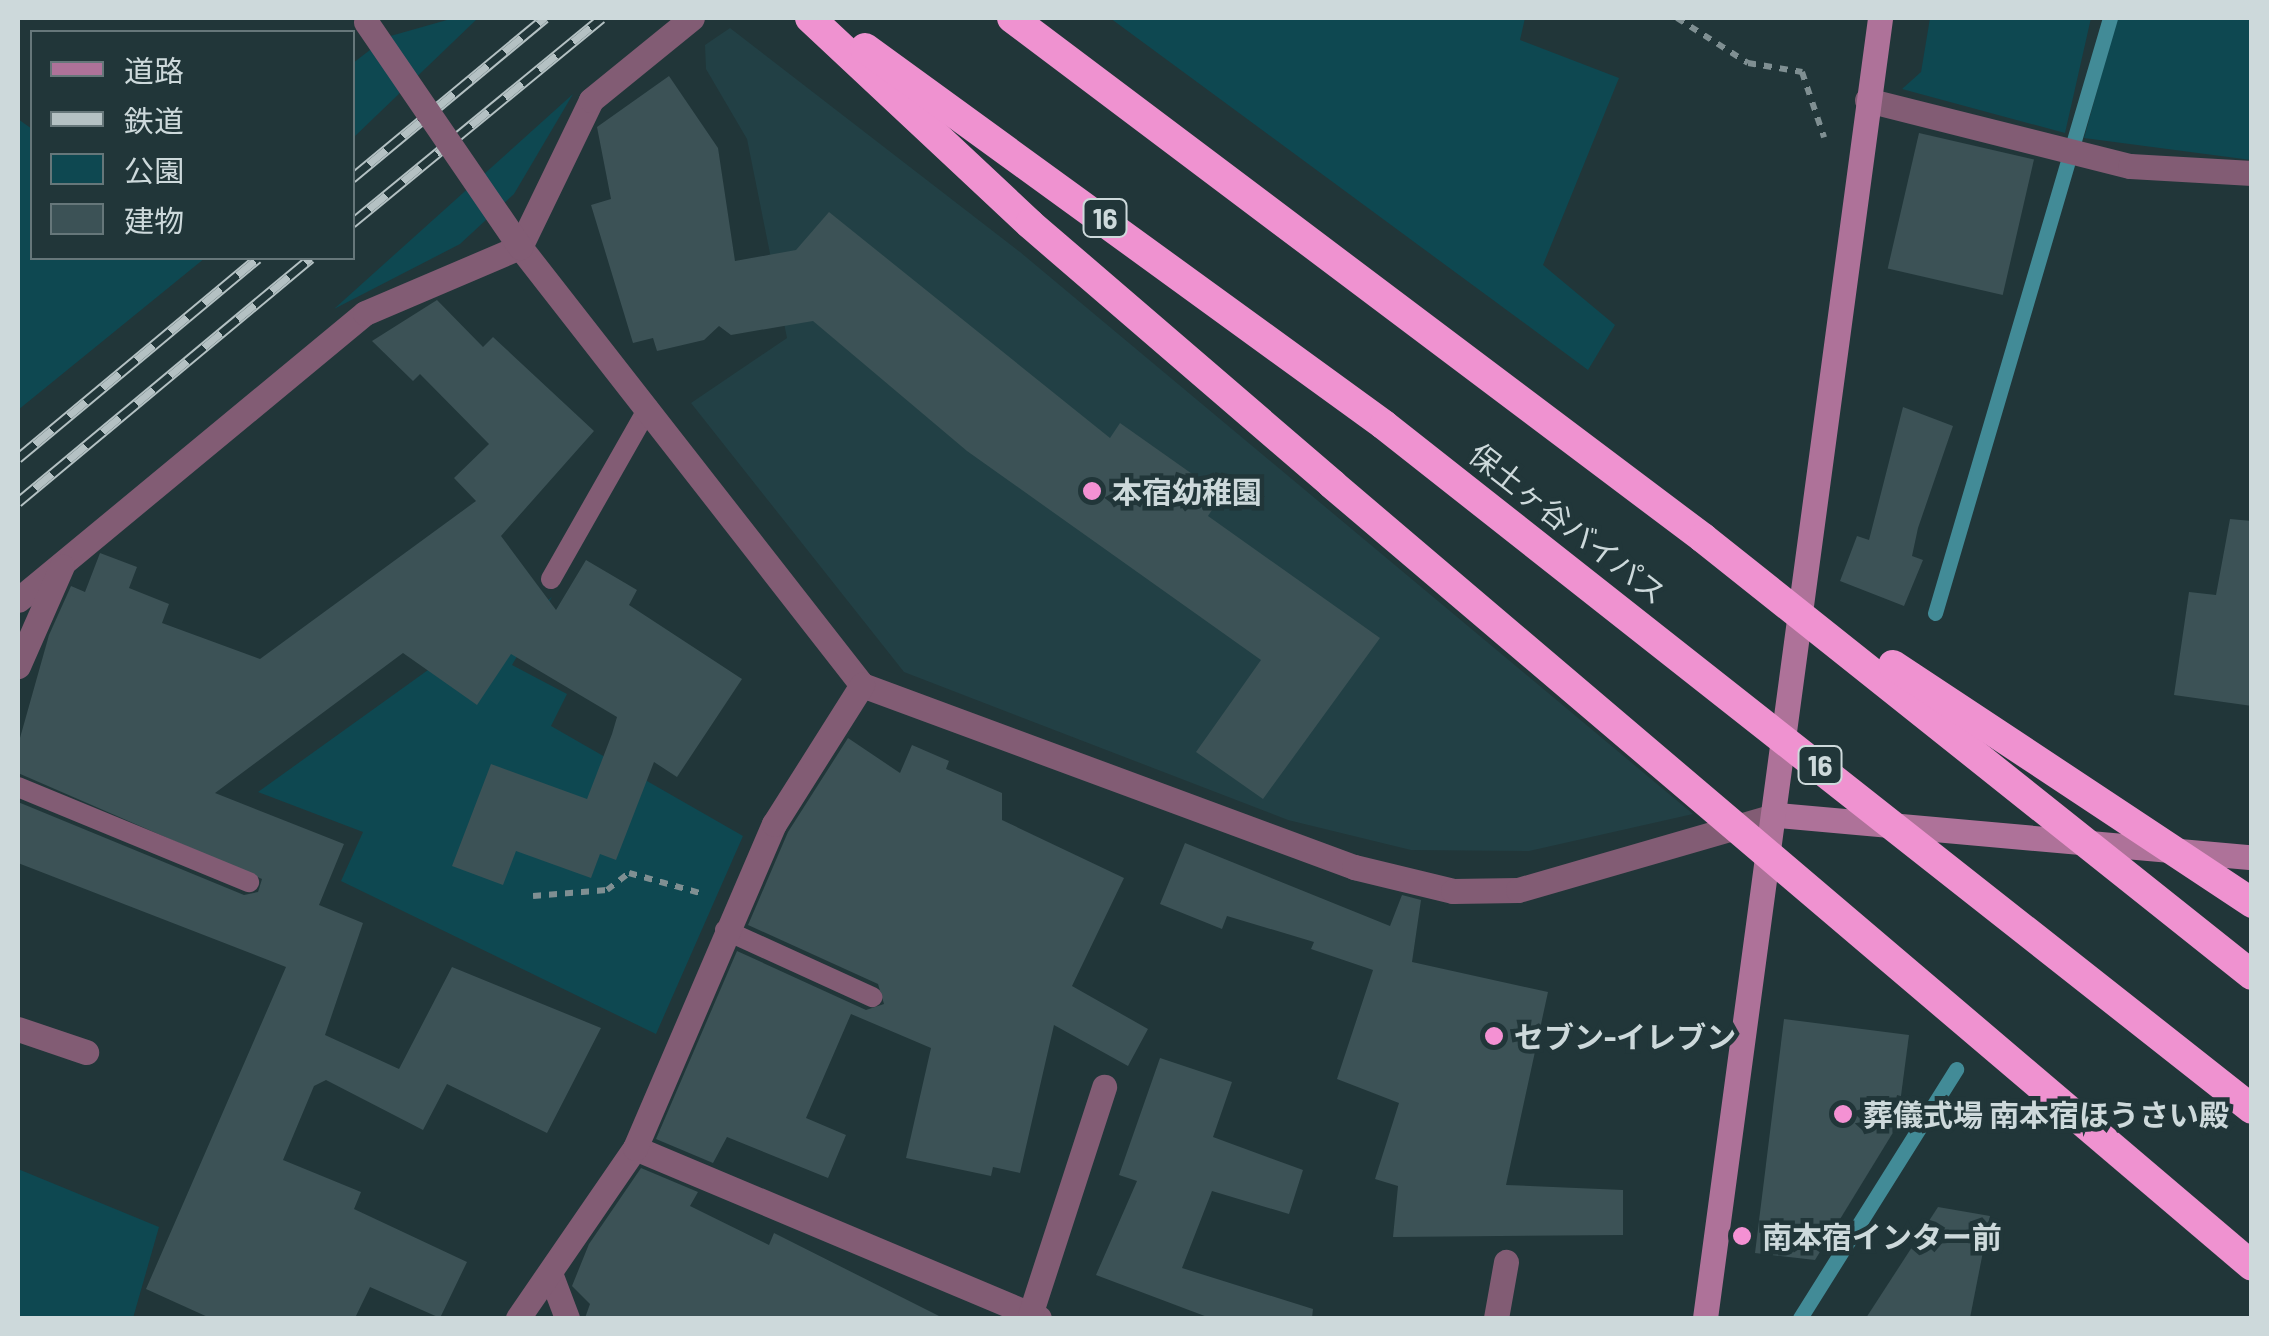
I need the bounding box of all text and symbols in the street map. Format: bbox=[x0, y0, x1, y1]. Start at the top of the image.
legend bbox=[30, 30, 355, 260]
text: 道路 bbox=[124, 52, 184, 88]
text: 鉄道 bbox=[124, 102, 184, 138]
text: 公園 bbox=[124, 152, 184, 188]
road number: 16 bbox=[1082, 195, 1128, 241]
text: 建物 bbox=[124, 202, 184, 238]
street label: 保土ヶ谷バイパス bbox=[1462, 435, 1674, 611]
place label: 本宿幼稚園 bbox=[1112, 473, 1262, 509]
marker: 本宿幼稚園 bbox=[1081, 480, 1103, 502]
road number: 16 bbox=[1798, 742, 1842, 788]
place label: セブン-イレブン bbox=[1514, 1018, 1736, 1054]
marker: セブン-イレブン bbox=[1483, 1025, 1505, 1047]
place label: 葬儀式場 南本宿ほうさい殿 bbox=[1863, 1096, 2229, 1132]
marker: 葬儀式場 南本宿ほうさい殿 bbox=[1832, 1103, 1854, 1125]
place label: 南本宿インター前 bbox=[1762, 1218, 2002, 1254]
marker: 南本宿インター前 bbox=[1731, 1225, 1753, 1247]

